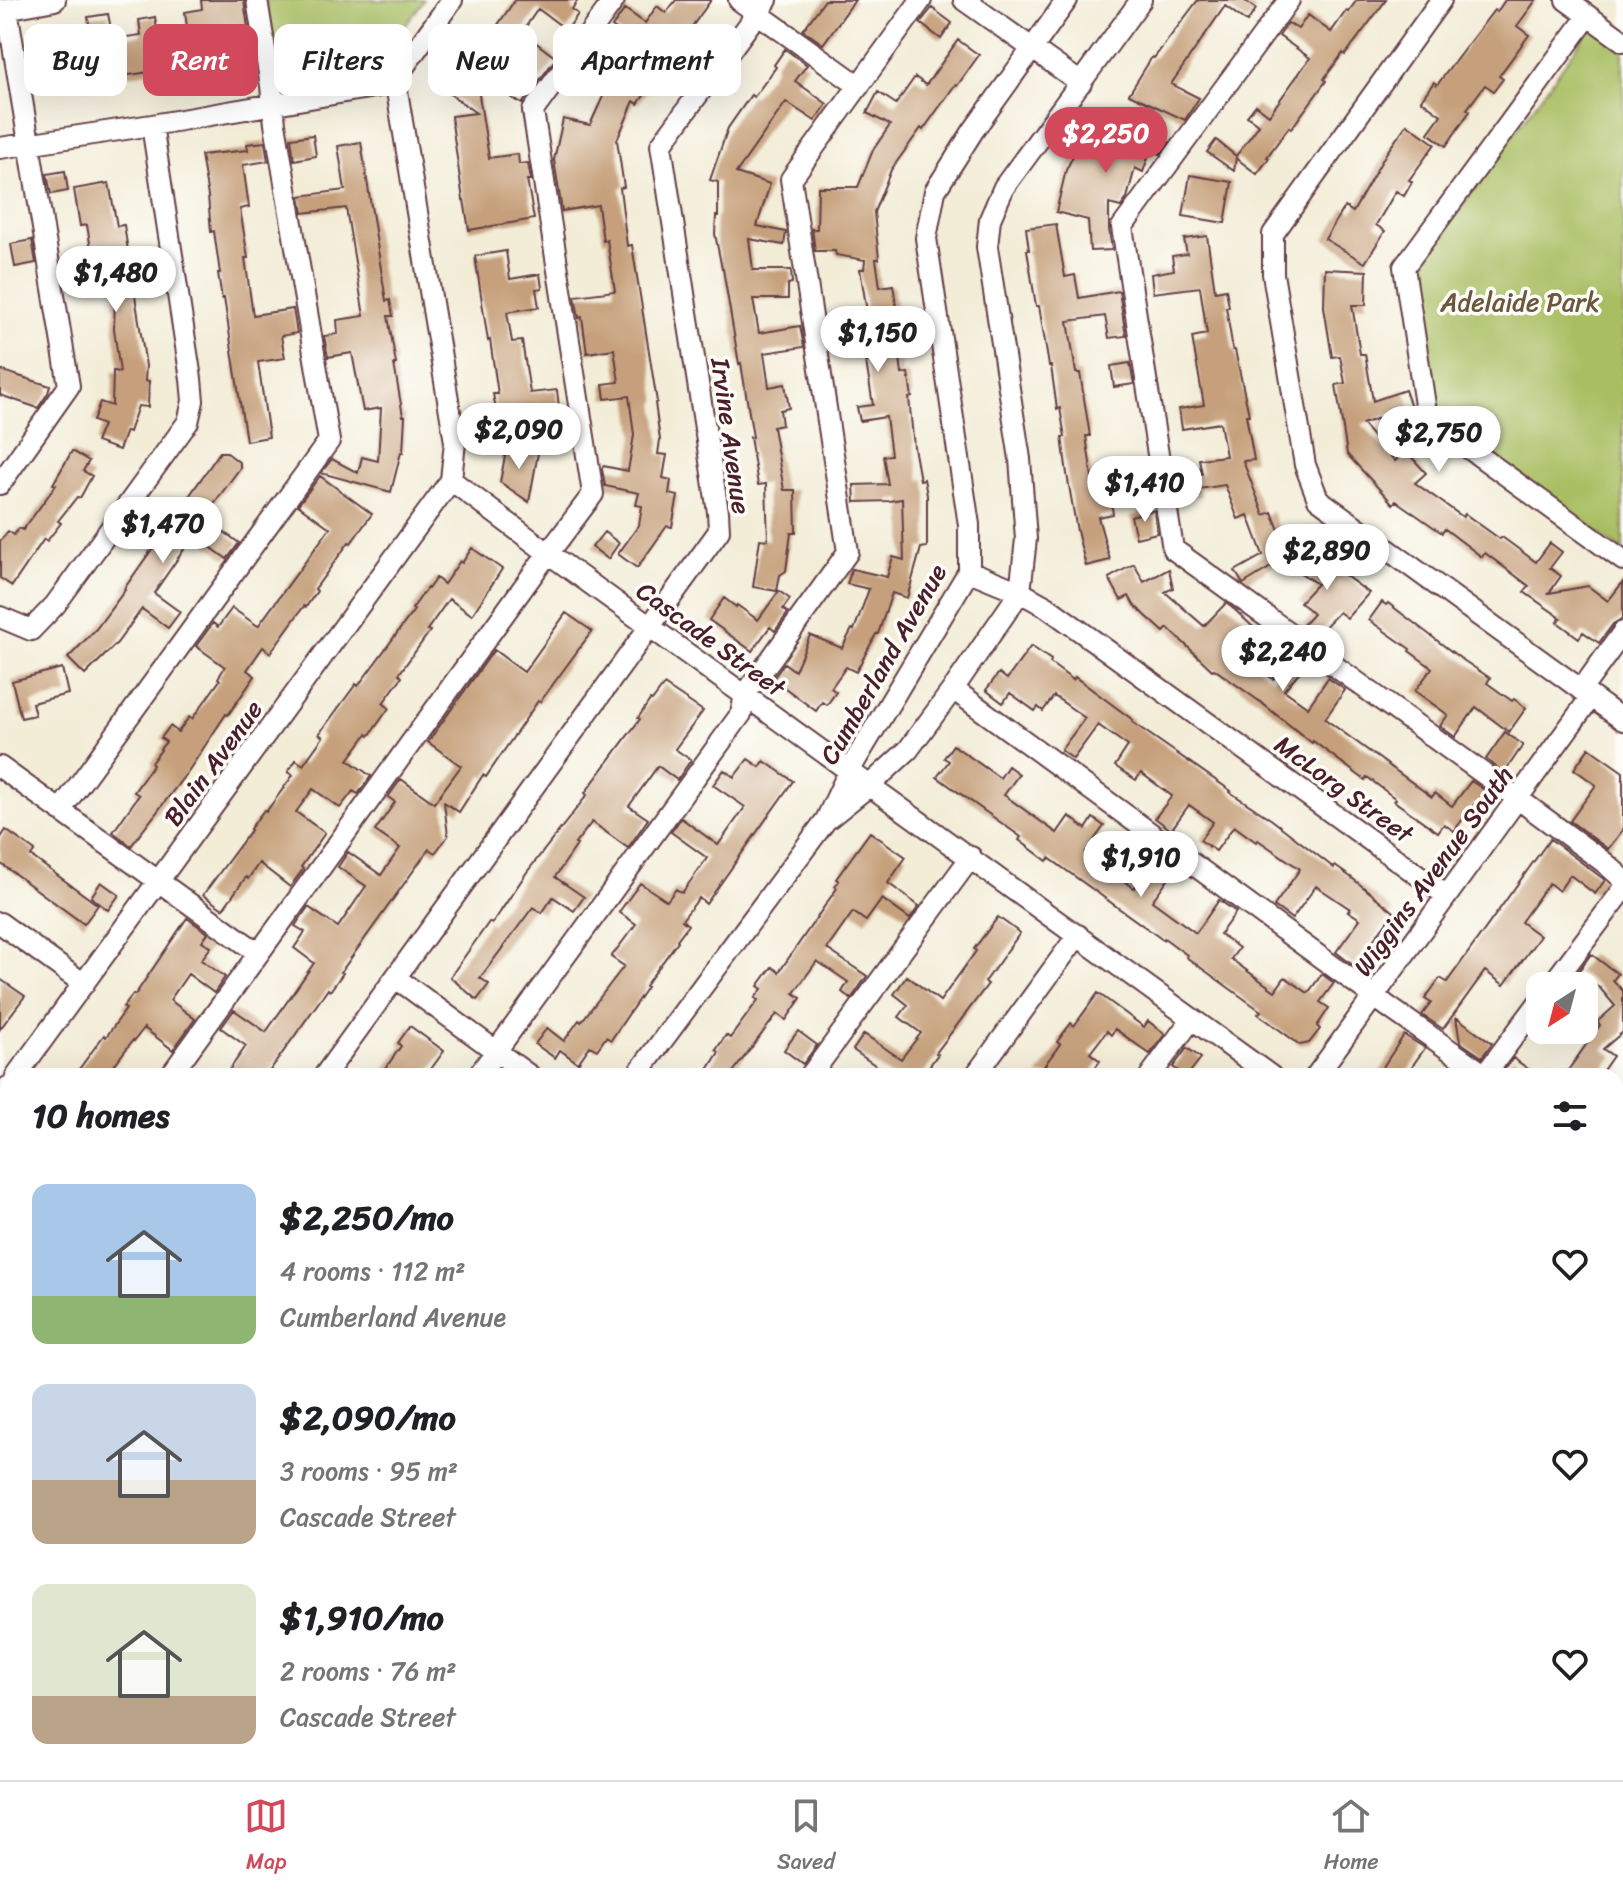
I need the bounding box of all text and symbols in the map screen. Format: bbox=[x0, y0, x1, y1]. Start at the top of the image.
chip: Buy bbox=[24, 24, 127, 96]
chip: Rent bbox=[143, 24, 258, 96]
chip: Filters bbox=[274, 24, 412, 96]
chip: New bbox=[428, 24, 537, 96]
chip: Apartment bbox=[553, 24, 741, 96]
pin: $2,250 bbox=[1041, 107, 1171, 175]
text: $2,250 bbox=[1063, 110, 1149, 156]
pin: $1,480 bbox=[51, 246, 181, 314]
text: $1,480 bbox=[74, 249, 158, 295]
park label: Adelaide Park bbox=[1440, 279, 1600, 325]
pin: $1,150 bbox=[813, 306, 943, 374]
text: $1,150 bbox=[838, 309, 918, 355]
street label: Irvine Avenue bbox=[697, 354, 765, 517]
pin: $2,090 bbox=[454, 403, 584, 471]
text: $2,090 bbox=[475, 406, 563, 452]
pin: $2,750 bbox=[1374, 406, 1504, 474]
text: $2,750 bbox=[1396, 409, 1482, 455]
pin: $1,410 bbox=[1080, 456, 1210, 524]
text: $1,410 bbox=[1105, 459, 1185, 505]
pin: $1,470 bbox=[98, 497, 228, 565]
text: $1,470 bbox=[121, 500, 205, 546]
pin: $2,890 bbox=[1262, 524, 1392, 592]
text: $2,890 bbox=[1283, 527, 1371, 573]
street label: Cumberland Avenue bbox=[807, 554, 960, 773]
street label: Cascade Street bbox=[626, 569, 797, 710]
pin: $2,240 bbox=[1218, 625, 1348, 693]
text: $2,240 bbox=[1239, 628, 1327, 674]
street label: Blain Avenue bbox=[151, 690, 275, 836]
street label: McLorg Street bbox=[1265, 722, 1425, 856]
street label: Wiggins Avenue South bbox=[1340, 756, 1526, 986]
pin: $1,910 bbox=[1076, 831, 1206, 899]
text: $1,910 bbox=[1101, 834, 1181, 880]
north arrow bbox=[1526, 972, 1598, 1044]
map controls bbox=[1526, 972, 1598, 1044]
text: 10 homes bbox=[32, 1086, 170, 1146]
icon: filters bbox=[1548, 1094, 1592, 1138]
text: $2,250/mo bbox=[280, 1188, 454, 1248]
icon: home bbox=[96, 1216, 192, 1312]
icon: heart bbox=[1548, 1242, 1592, 1286]
text: 4 rooms · 112 m² bbox=[280, 1248, 465, 1294]
text: Cumberland Avenue bbox=[280, 1294, 506, 1340]
text: $2,090/mo bbox=[280, 1388, 456, 1448]
icon: home bbox=[96, 1416, 192, 1512]
icon: heart bbox=[1548, 1442, 1592, 1486]
text: 3 rooms · 95 m² bbox=[280, 1448, 458, 1494]
text: Cascade Street bbox=[280, 1494, 456, 1540]
text: $1,910/mo bbox=[280, 1588, 444, 1648]
icon: home bbox=[96, 1616, 192, 1712]
icon: heart bbox=[1548, 1642, 1592, 1686]
text: 2 rooms · 76 m² bbox=[280, 1648, 457, 1694]
text: Cascade Street bbox=[280, 1694, 456, 1740]
tab: Map bbox=[244, 1794, 288, 1881]
tab: Saved bbox=[777, 1794, 835, 1881]
tab: Home bbox=[1324, 1794, 1379, 1881]

